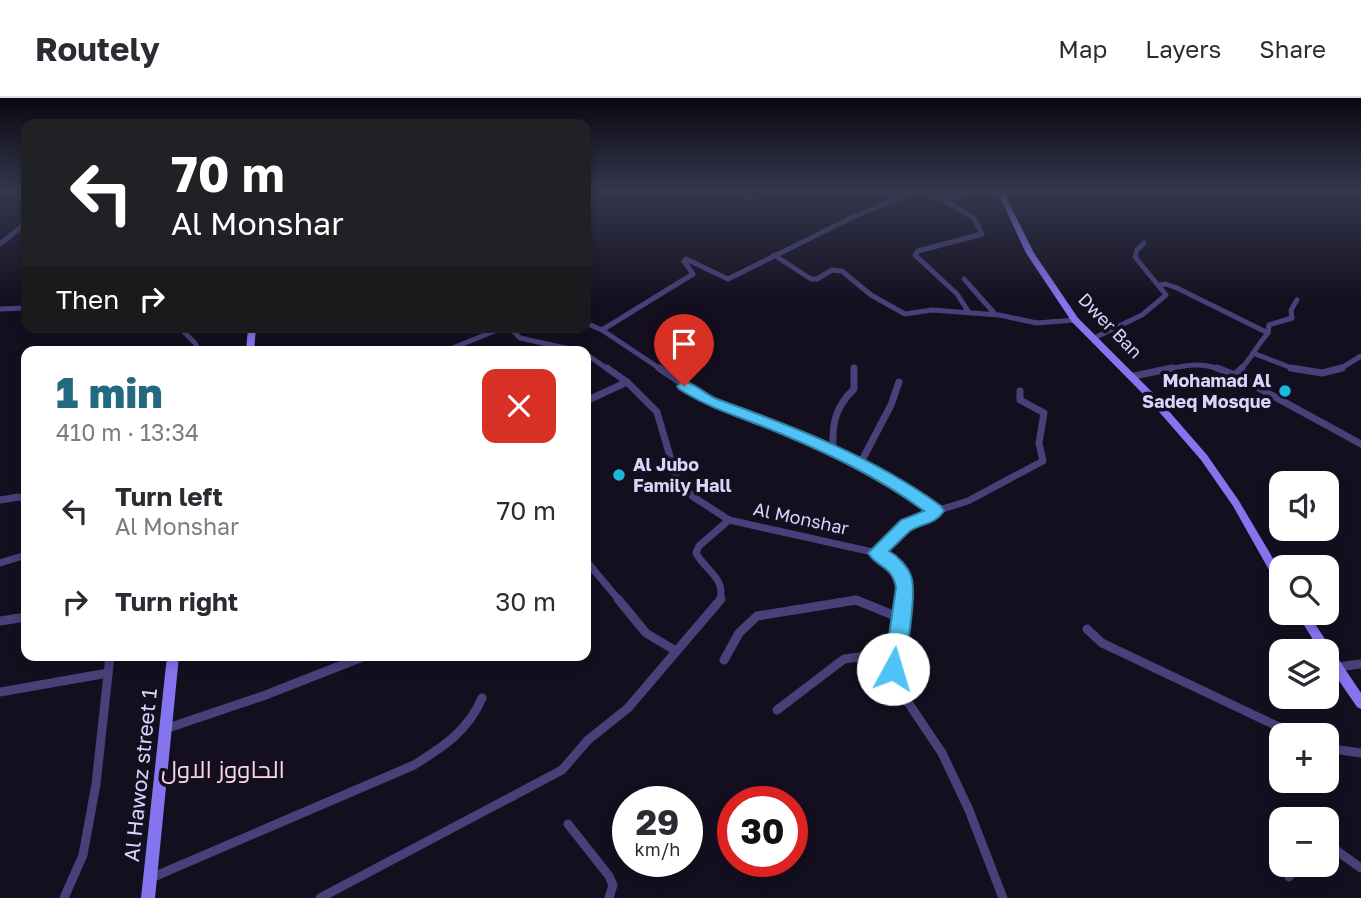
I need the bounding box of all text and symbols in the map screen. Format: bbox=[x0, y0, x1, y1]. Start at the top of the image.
text: Routely bbox=[35, 29, 160, 68]
text: Map bbox=[1058, 34, 1107, 63]
text: Layers bbox=[1145, 34, 1221, 63]
text: Share bbox=[1259, 34, 1326, 63]
text: 70 m bbox=[171, 144, 285, 203]
icon: left bbox=[56, 147, 147, 238]
text: Al Monshar bbox=[171, 204, 344, 242]
icon: right bbox=[133, 280, 171, 318]
text: Then bbox=[56, 284, 119, 315]
street label: Dwer Ban bbox=[1074, 288, 1147, 363]
pin bbox=[654, 314, 714, 386]
icon: arrive bbox=[665, 325, 703, 363]
text: 1 min bbox=[56, 367, 163, 417]
button: close bbox=[482, 369, 556, 443]
place label: Mohamad Al Sadeq Mosque bbox=[1142, 369, 1271, 412]
marker: Mohamad Al Sadeq Mosque bbox=[1277, 383, 1293, 399]
text: 410 m · 13:34 bbox=[56, 418, 199, 446]
place label: Al Jubo Family Hall bbox=[633, 453, 732, 496]
marker: Al Jubo Family Hall bbox=[611, 467, 627, 483]
map controls bbox=[1269, 471, 1339, 877]
button: sound bbox=[1269, 471, 1339, 541]
text: Turn left bbox=[115, 481, 223, 512]
icon: left bbox=[56, 492, 94, 530]
text: 70 m bbox=[497, 495, 556, 526]
street label: Al Monshar bbox=[751, 497, 851, 539]
text: Al Monshar bbox=[115, 512, 239, 540]
button: search bbox=[1269, 555, 1339, 625]
icon: right bbox=[56, 583, 94, 621]
text: Turn right bbox=[115, 586, 238, 617]
text: 30 m bbox=[495, 586, 556, 617]
position arrow bbox=[856, 632, 930, 706]
button: layers bbox=[1269, 639, 1339, 709]
street label: Al Hawoz street 1 bbox=[118, 687, 162, 863]
button: + bbox=[1269, 723, 1339, 793]
district label: الحاووز الاول bbox=[161, 754, 285, 784]
speed limit sign: 30 bbox=[717, 786, 808, 877]
text: 29 bbox=[636, 801, 679, 843]
button: − bbox=[1269, 807, 1339, 877]
text: km/h bbox=[635, 838, 680, 860]

